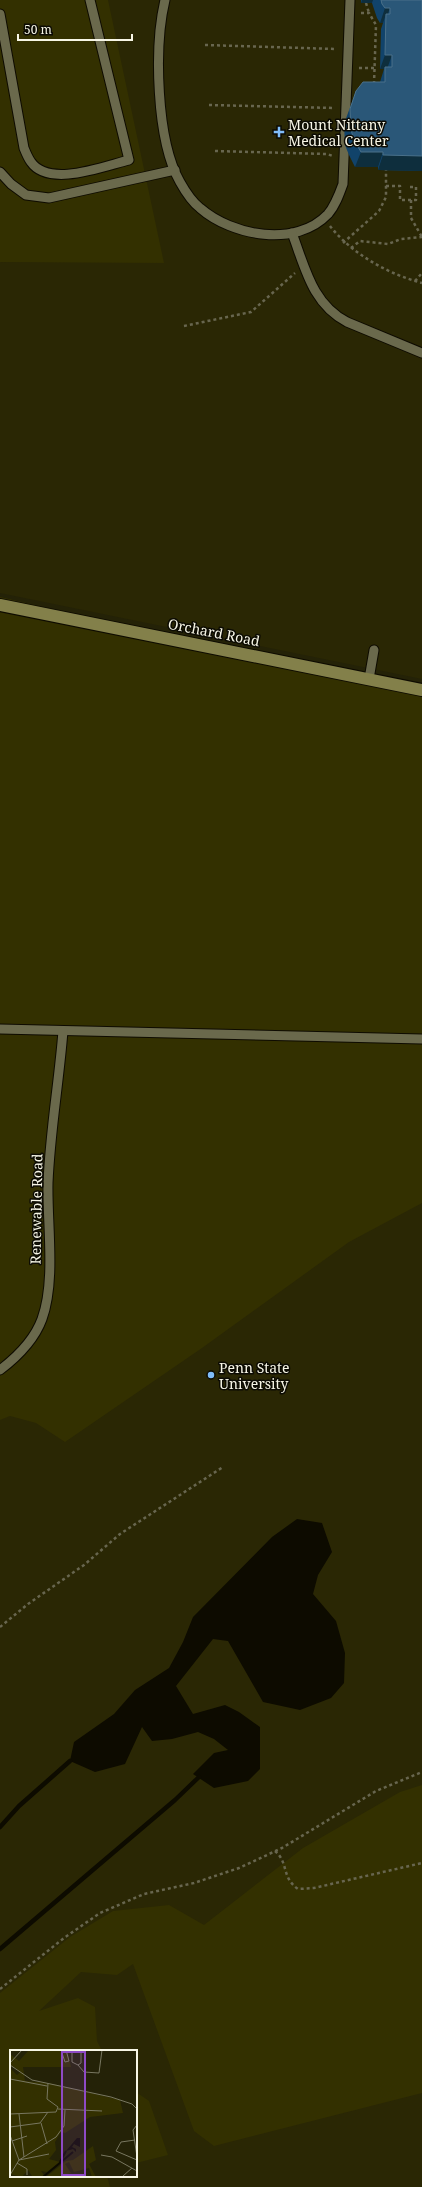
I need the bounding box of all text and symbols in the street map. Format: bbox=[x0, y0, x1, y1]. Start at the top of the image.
scale bar bbox=[18, 16, 132, 42]
text: 50 m bbox=[24, 21, 52, 38]
place label: Mount Nittany Medical Center bbox=[288, 115, 389, 150]
marker: Mount Nittany Medical Center bbox=[273, 126, 285, 138]
street label: Orchard Road bbox=[166, 614, 262, 650]
street label: Renewable Road bbox=[26, 1153, 46, 1265]
place label: Penn State University bbox=[219, 1358, 290, 1393]
marker: Penn State University bbox=[206, 1370, 216, 1380]
inset map bbox=[10, 2050, 137, 2177]

